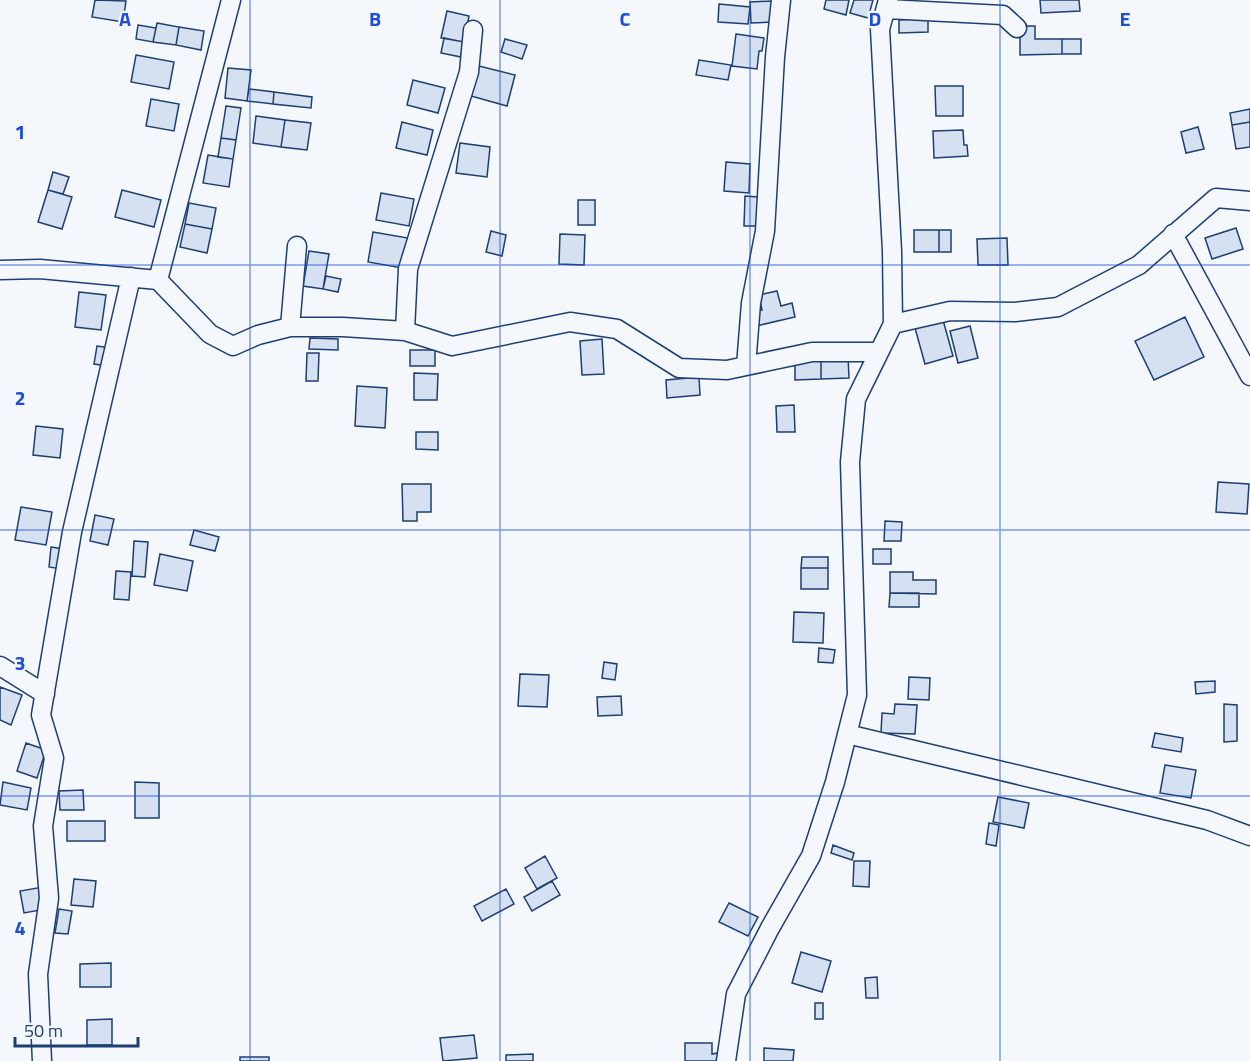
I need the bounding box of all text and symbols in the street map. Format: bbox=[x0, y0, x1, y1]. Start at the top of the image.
text: A bbox=[119, 3, 131, 34]
text: B bbox=[369, 3, 381, 34]
text: C bbox=[620, 3, 631, 34]
text: D bbox=[869, 3, 881, 34]
text: E bbox=[1119, 3, 1131, 34]
text: 1 bbox=[14, 116, 26, 147]
text: 2 bbox=[14, 382, 26, 413]
text: 3 bbox=[14, 647, 26, 678]
text: 4 bbox=[14, 912, 26, 943]
scale bar bbox=[15, 1010, 138, 1048]
text: 50 m bbox=[24, 1017, 63, 1044]

